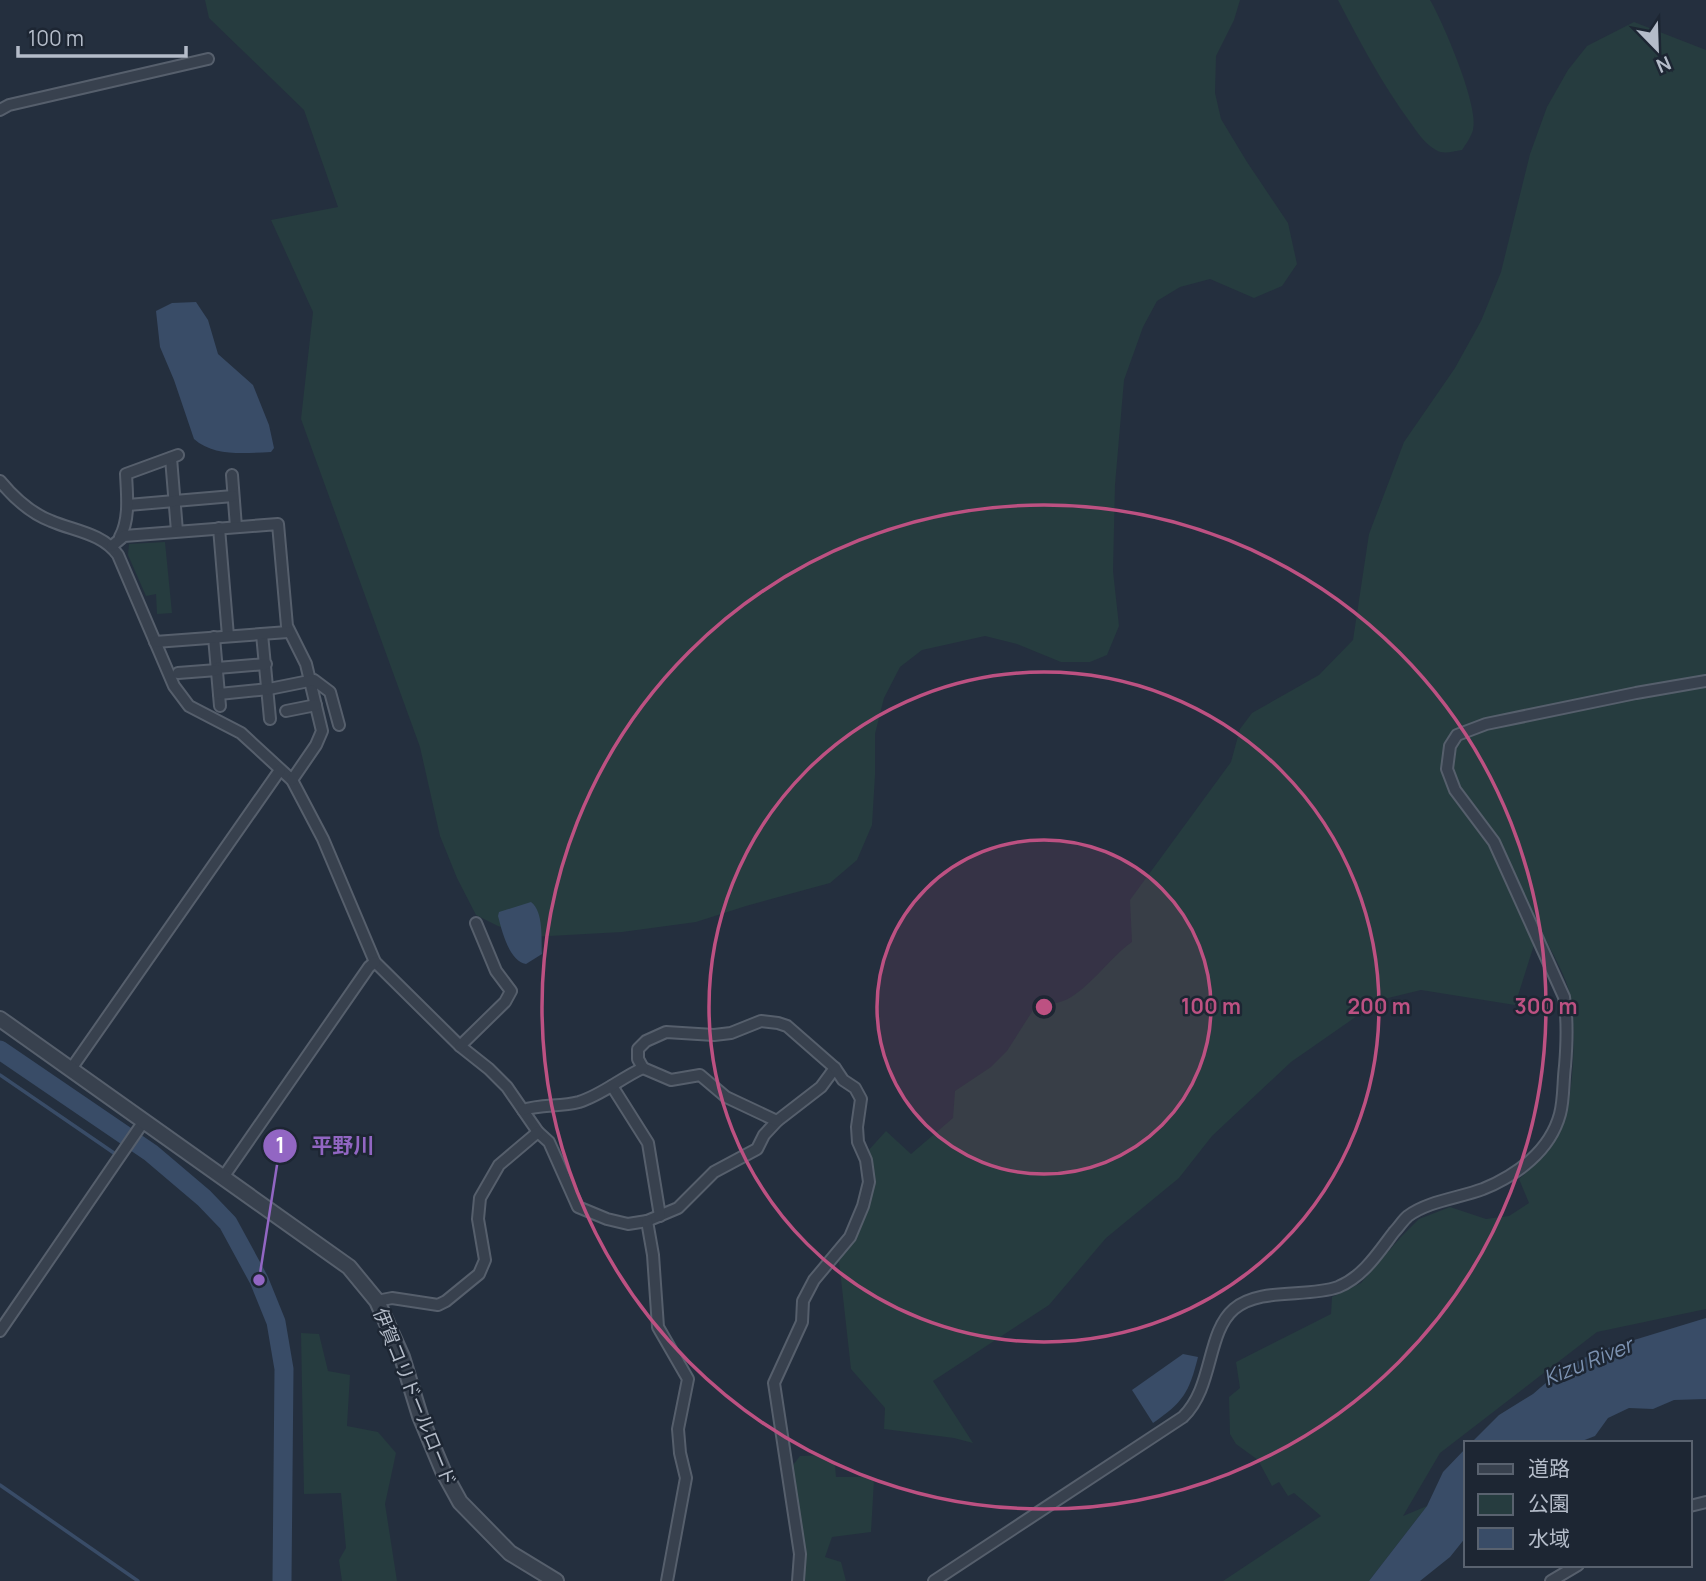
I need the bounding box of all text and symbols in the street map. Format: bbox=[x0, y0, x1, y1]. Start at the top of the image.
scale bar bbox=[18, 14, 186, 58]
north arrow bbox=[1622, 14, 1692, 84]
text: 100 m bbox=[28, 24, 84, 52]
text: N bbox=[1652, 50, 1675, 79]
text: 100 m bbox=[1181, 992, 1241, 1020]
text: 200 m bbox=[1347, 992, 1411, 1020]
text: 300 m bbox=[1515, 992, 1577, 1020]
centre of rings bbox=[1032, 995, 1056, 1019]
callout: 平野川 bbox=[263, 1125, 389, 1167]
text: 1 bbox=[275, 1131, 285, 1159]
text: 平野川 bbox=[312, 1131, 375, 1159]
street label: 伊賀コリドールロード bbox=[367, 1304, 463, 1490]
water label: Kizu River bbox=[1539, 1330, 1638, 1392]
legend bbox=[1464, 1441, 1692, 1567]
text: 道路 bbox=[1528, 1454, 1570, 1482]
text: 公園 bbox=[1528, 1489, 1570, 1517]
text: 水域 bbox=[1528, 1524, 1570, 1552]

